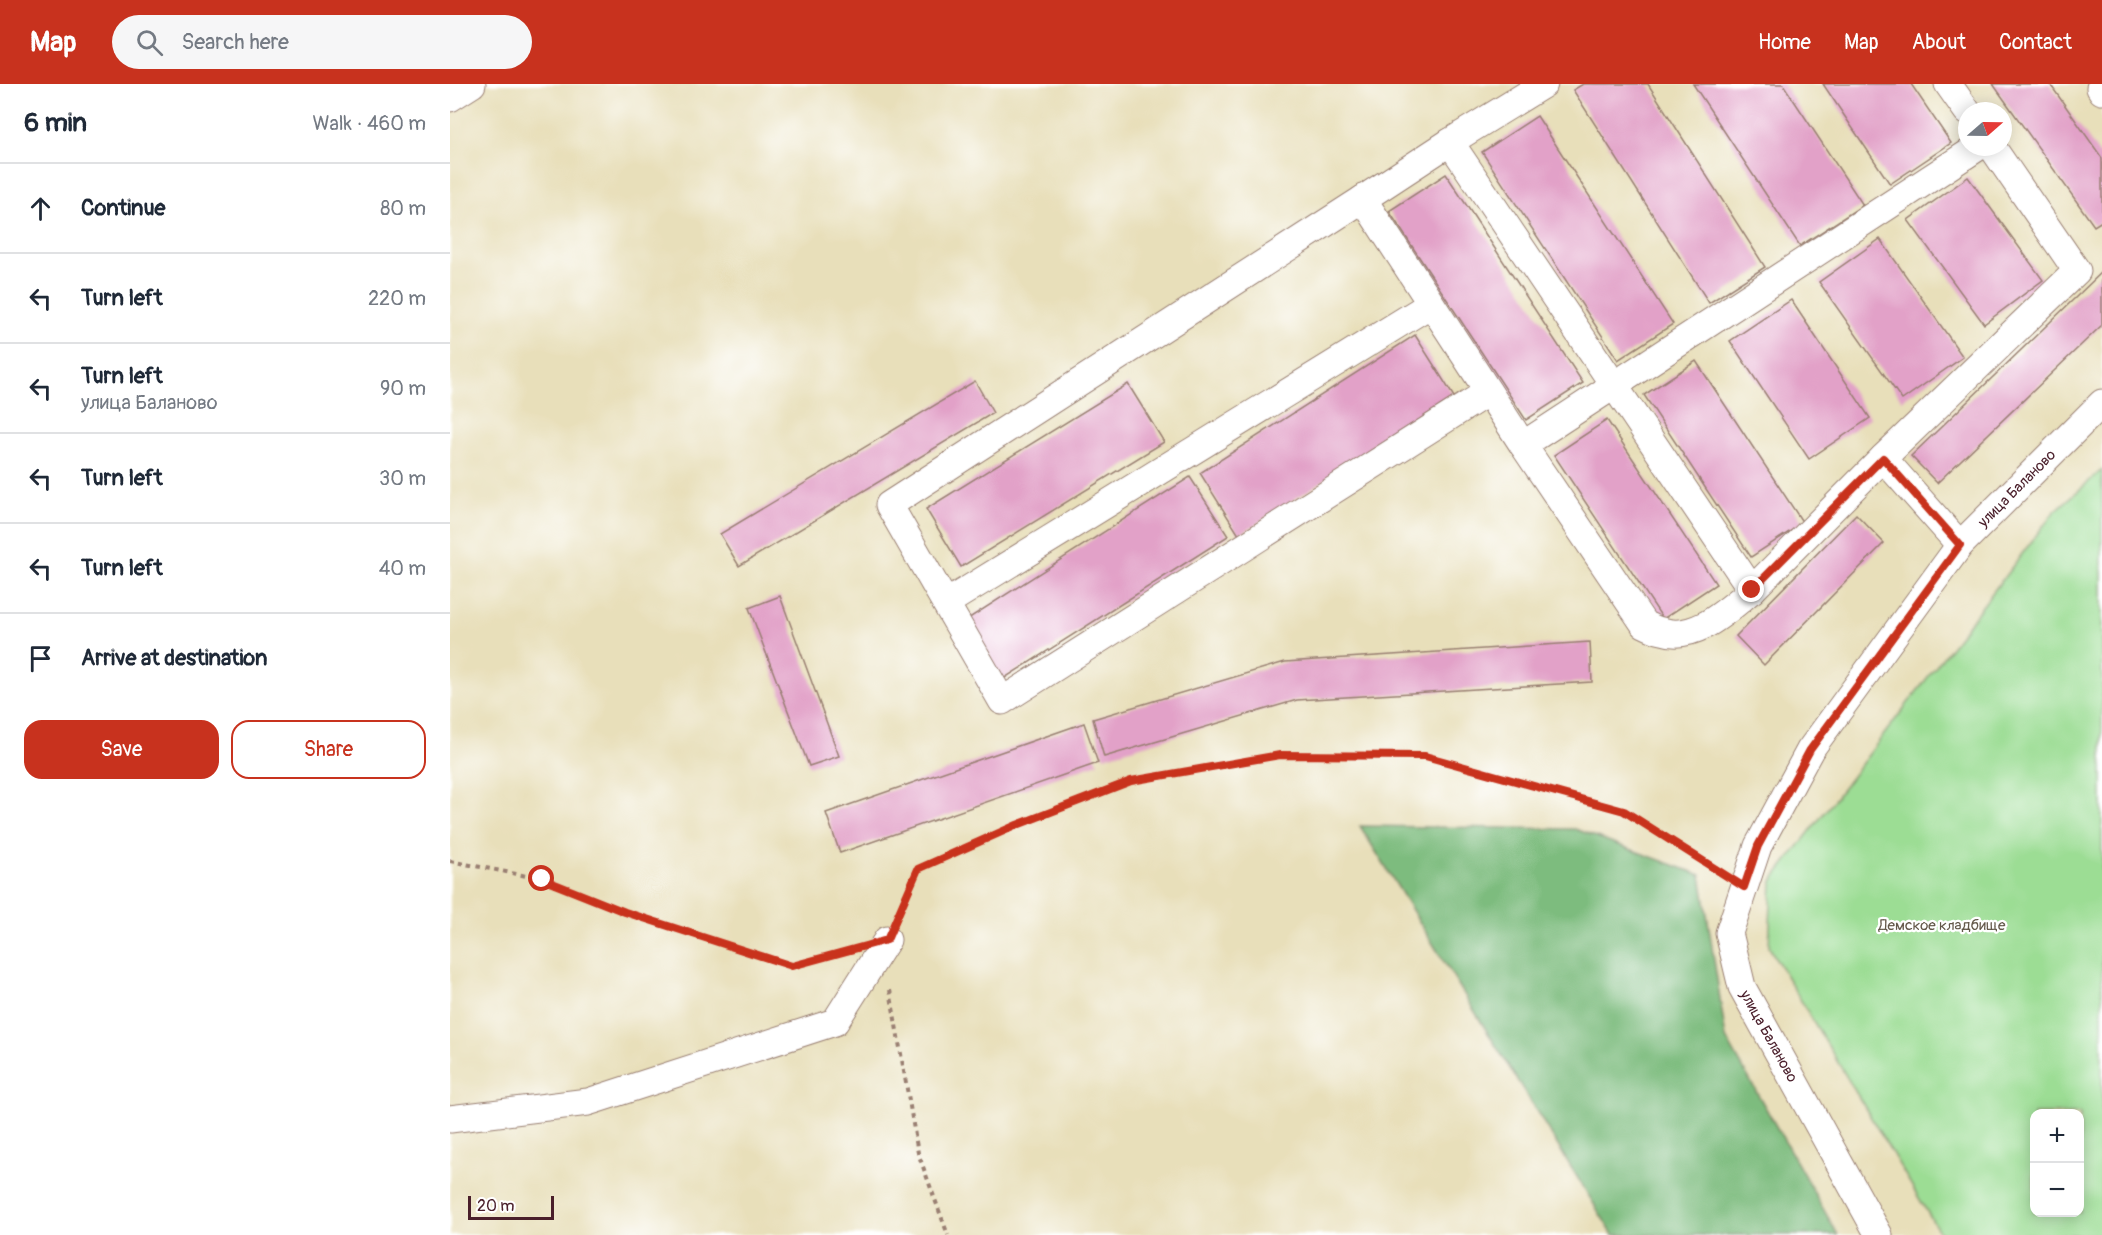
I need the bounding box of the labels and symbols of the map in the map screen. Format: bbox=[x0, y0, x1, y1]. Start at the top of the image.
north arrow bbox=[1958, 102, 2012, 156]
street label: улица Баланово bbox=[1973, 446, 2060, 532]
route end bbox=[1738, 576, 1764, 602]
route start bbox=[528, 865, 554, 891]
park label: Демское кладбище bbox=[1878, 916, 2006, 935]
street label: улица Баланово bbox=[1735, 986, 1802, 1086]
scale bar bbox=[468, 1193, 554, 1220]

